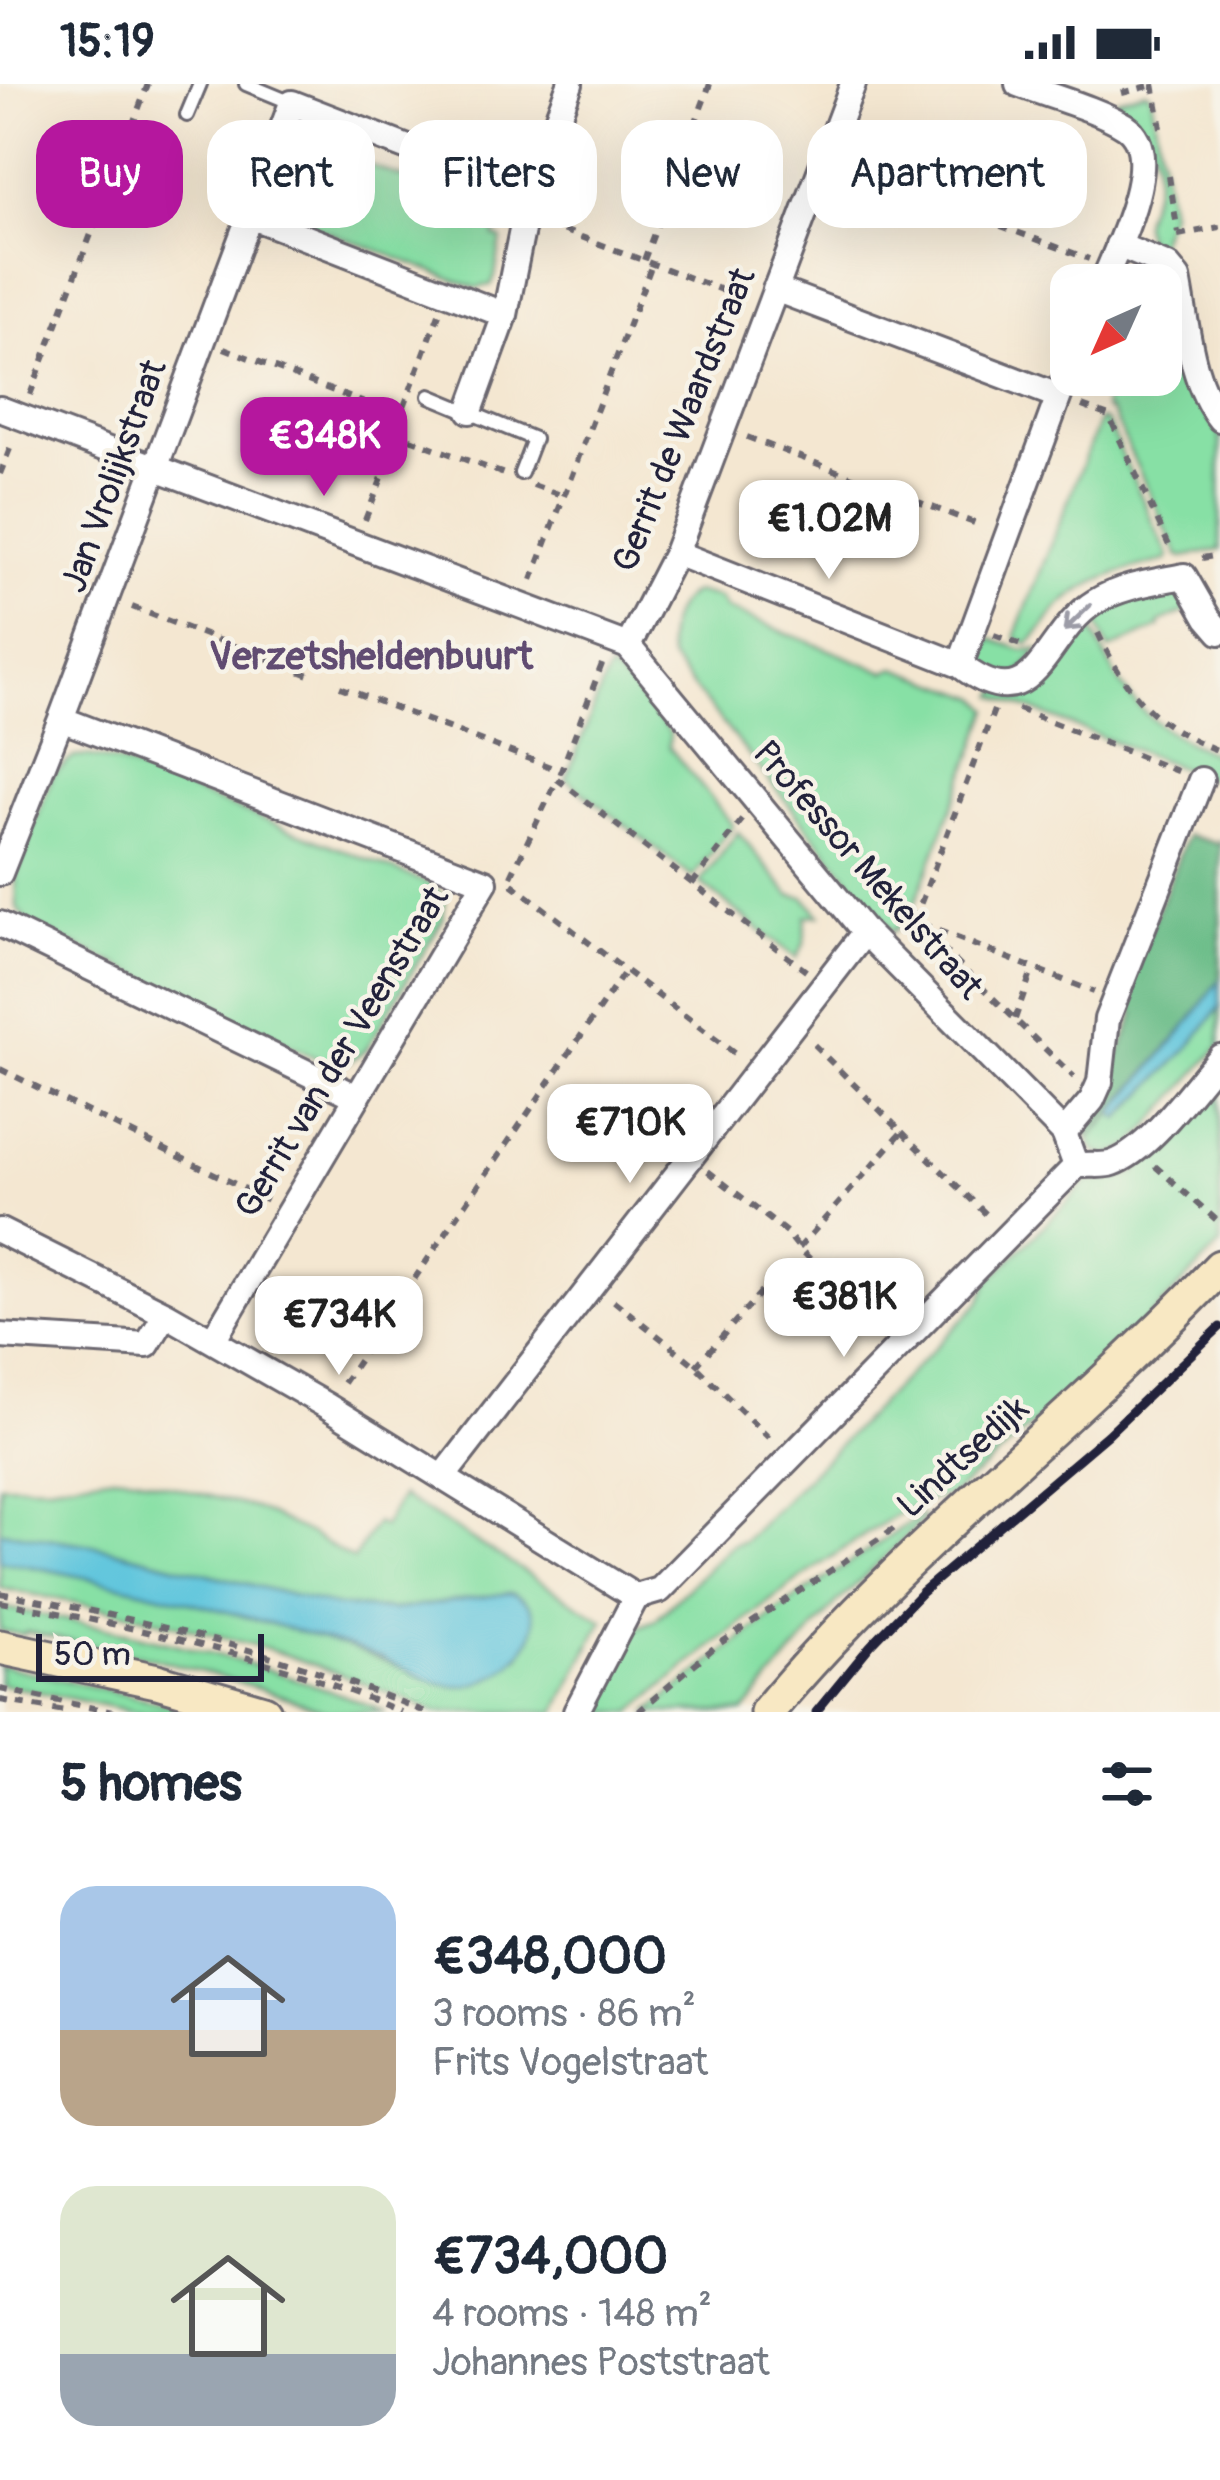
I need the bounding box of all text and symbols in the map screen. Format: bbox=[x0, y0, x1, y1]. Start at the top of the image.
text: 15:19 bbox=[60, 14, 155, 70]
chip: Buy bbox=[36, 120, 183, 228]
chip: Rent bbox=[207, 120, 375, 228]
chip: Filters bbox=[399, 120, 597, 228]
chip: New bbox=[621, 120, 783, 228]
chip: Apartment bbox=[807, 120, 1087, 228]
street label: Gerrit de Waardstraat bbox=[602, 261, 766, 579]
north arrow bbox=[1050, 264, 1182, 396]
map controls bbox=[1050, 264, 1182, 396]
street label: Jan Vrolijkstraat bbox=[51, 353, 177, 598]
pin: €348K bbox=[240, 397, 408, 499]
text: €348K bbox=[267, 411, 381, 460]
pin: €1.02M bbox=[731, 480, 927, 582]
text: €1.02M bbox=[766, 494, 892, 543]
one-way arrow bbox=[1063, 603, 1092, 631]
district label: Verzetsheldenbuurt bbox=[209, 632, 534, 681]
street label: Professor Mekelstraat bbox=[743, 731, 993, 1009]
street label: Gerrit van der Veenstraat bbox=[225, 878, 459, 1226]
pin: €710K bbox=[546, 1084, 714, 1186]
text: €710K bbox=[574, 1098, 686, 1147]
pin: €381K bbox=[760, 1258, 928, 1360]
text: €381K bbox=[791, 1272, 897, 1321]
pin: €734K bbox=[255, 1276, 423, 1378]
text: €734K bbox=[282, 1290, 396, 1339]
street label: Lindtsedijk bbox=[888, 1386, 1038, 1528]
scale bar bbox=[36, 1628, 264, 1681]
text: 50 m bbox=[54, 1634, 131, 1675]
icon: filters bbox=[1094, 1751, 1160, 1817]
text: 5 homes bbox=[60, 1752, 242, 1816]
text: €348,000 bbox=[432, 1925, 667, 1989]
icon: home bbox=[156, 1934, 300, 2078]
text: 3 rooms · 86 m² bbox=[432, 1989, 696, 2038]
text: Frits Vogelstraat bbox=[432, 2038, 708, 2087]
text: €734,000 bbox=[432, 2225, 668, 2289]
icon: home bbox=[156, 2234, 300, 2378]
text: 4 rooms · 148 m² bbox=[432, 2289, 712, 2338]
text: Johannes Poststraat bbox=[432, 2338, 770, 2387]

